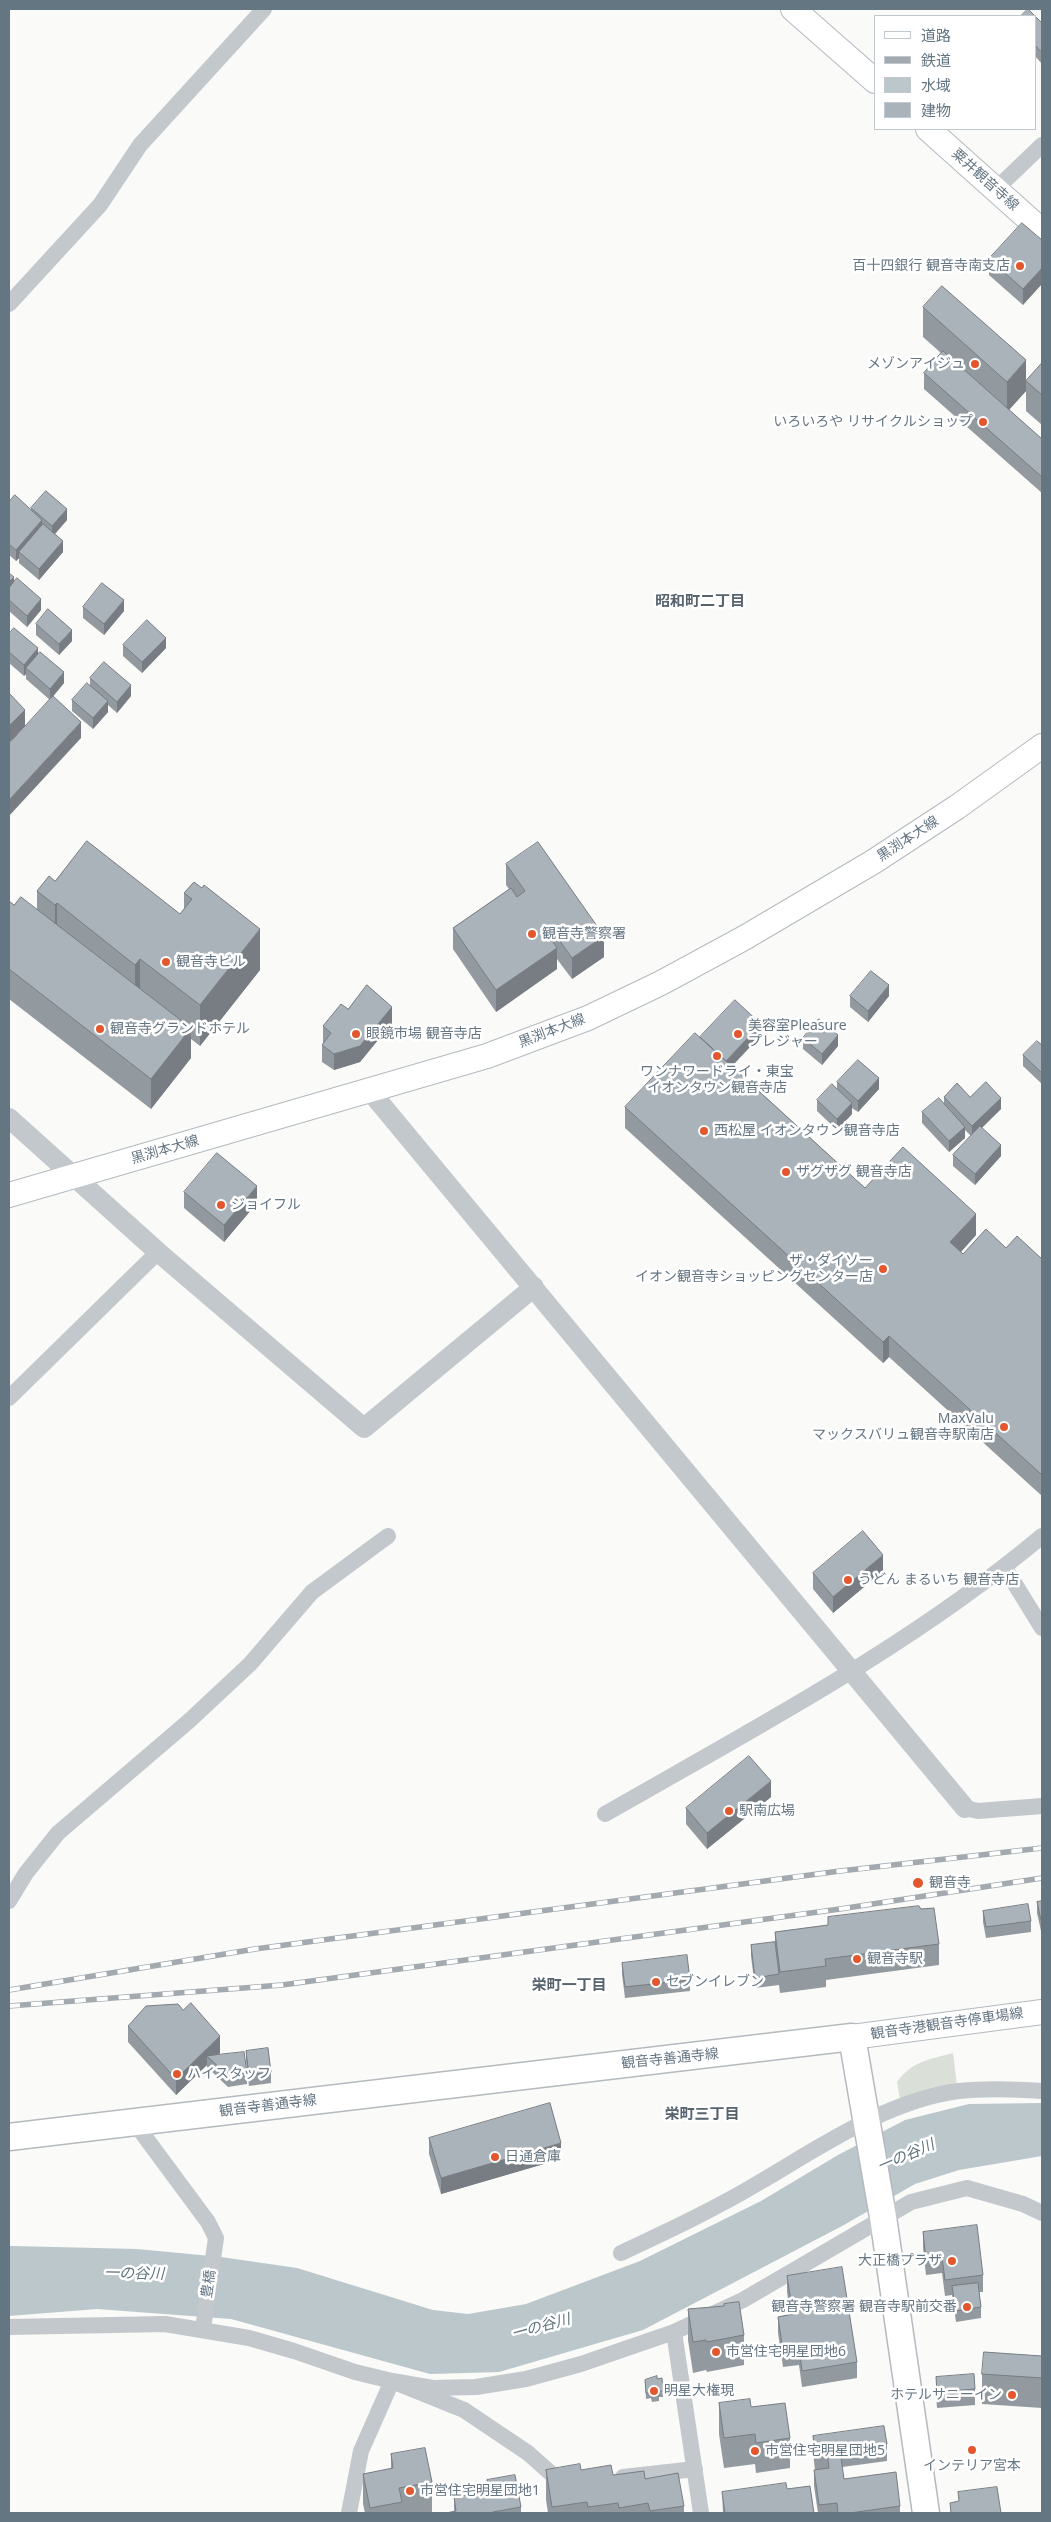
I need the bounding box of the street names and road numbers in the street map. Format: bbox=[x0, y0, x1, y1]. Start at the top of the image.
street label: 粟井観音寺線 bbox=[948, 146, 1022, 214]
street label: 黒渕本大線 bbox=[874, 813, 942, 865]
street label: 黒渕本大線 bbox=[516, 1011, 588, 1051]
street label: 黒渕本大線 bbox=[129, 1132, 201, 1168]
street label: 観音寺港観音寺停車場線 bbox=[870, 2005, 1024, 2043]
street label: 観音寺善通寺線 bbox=[620, 2046, 720, 2072]
street label: 観音寺善通寺線 bbox=[218, 2092, 318, 2120]
street label: 豊橋 bbox=[199, 2269, 219, 2299]

